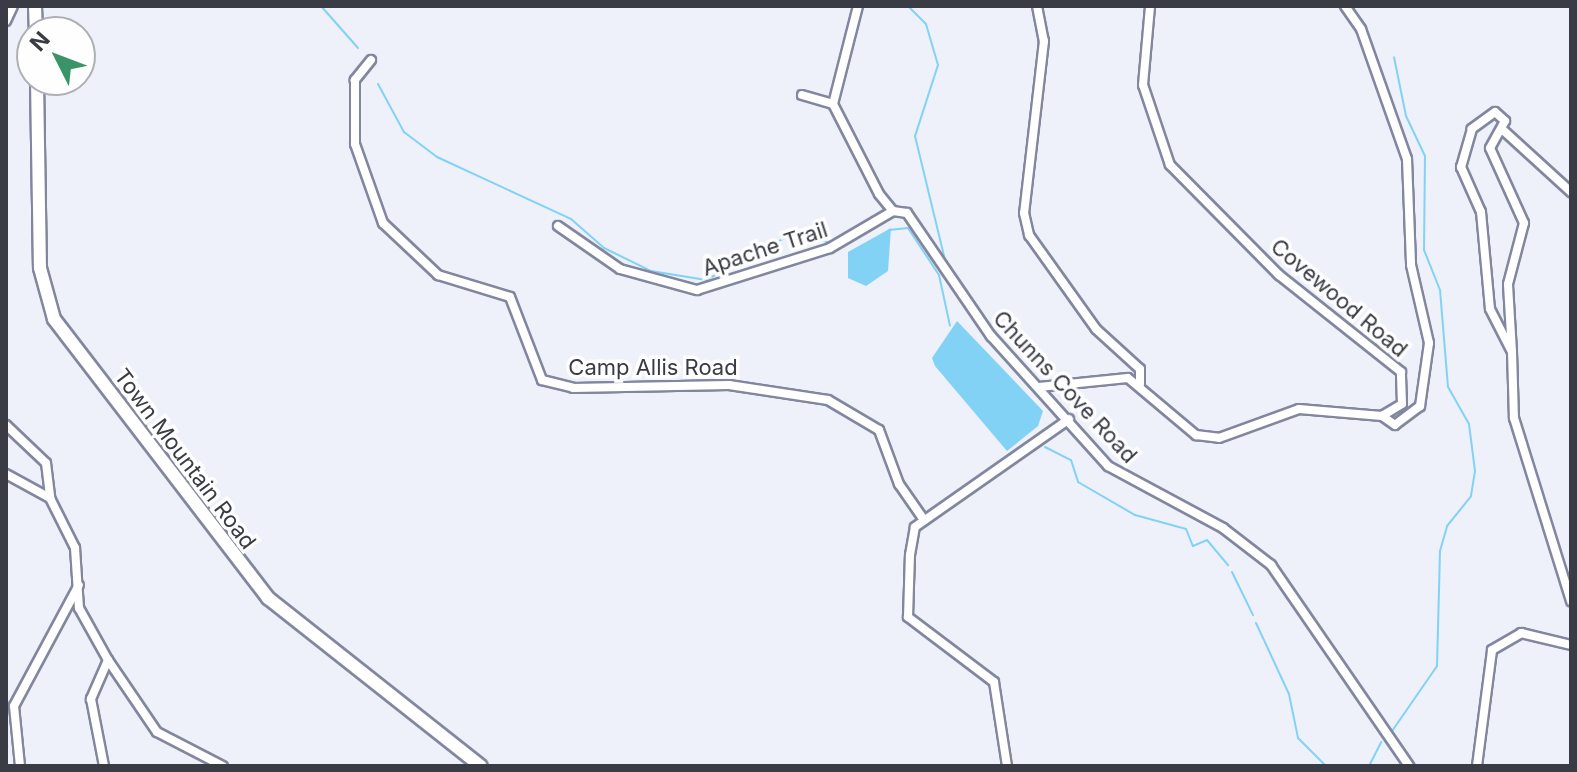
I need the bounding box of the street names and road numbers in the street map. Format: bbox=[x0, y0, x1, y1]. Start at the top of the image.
street label: Apache Trail bbox=[699, 216, 831, 282]
street label: Covewood Road bbox=[1265, 233, 1413, 363]
street label: Chunns Cove Road bbox=[988, 305, 1142, 469]
street label: Camp Allis Road bbox=[568, 355, 738, 381]
street label: Town Mountain Road bbox=[109, 364, 261, 554]

